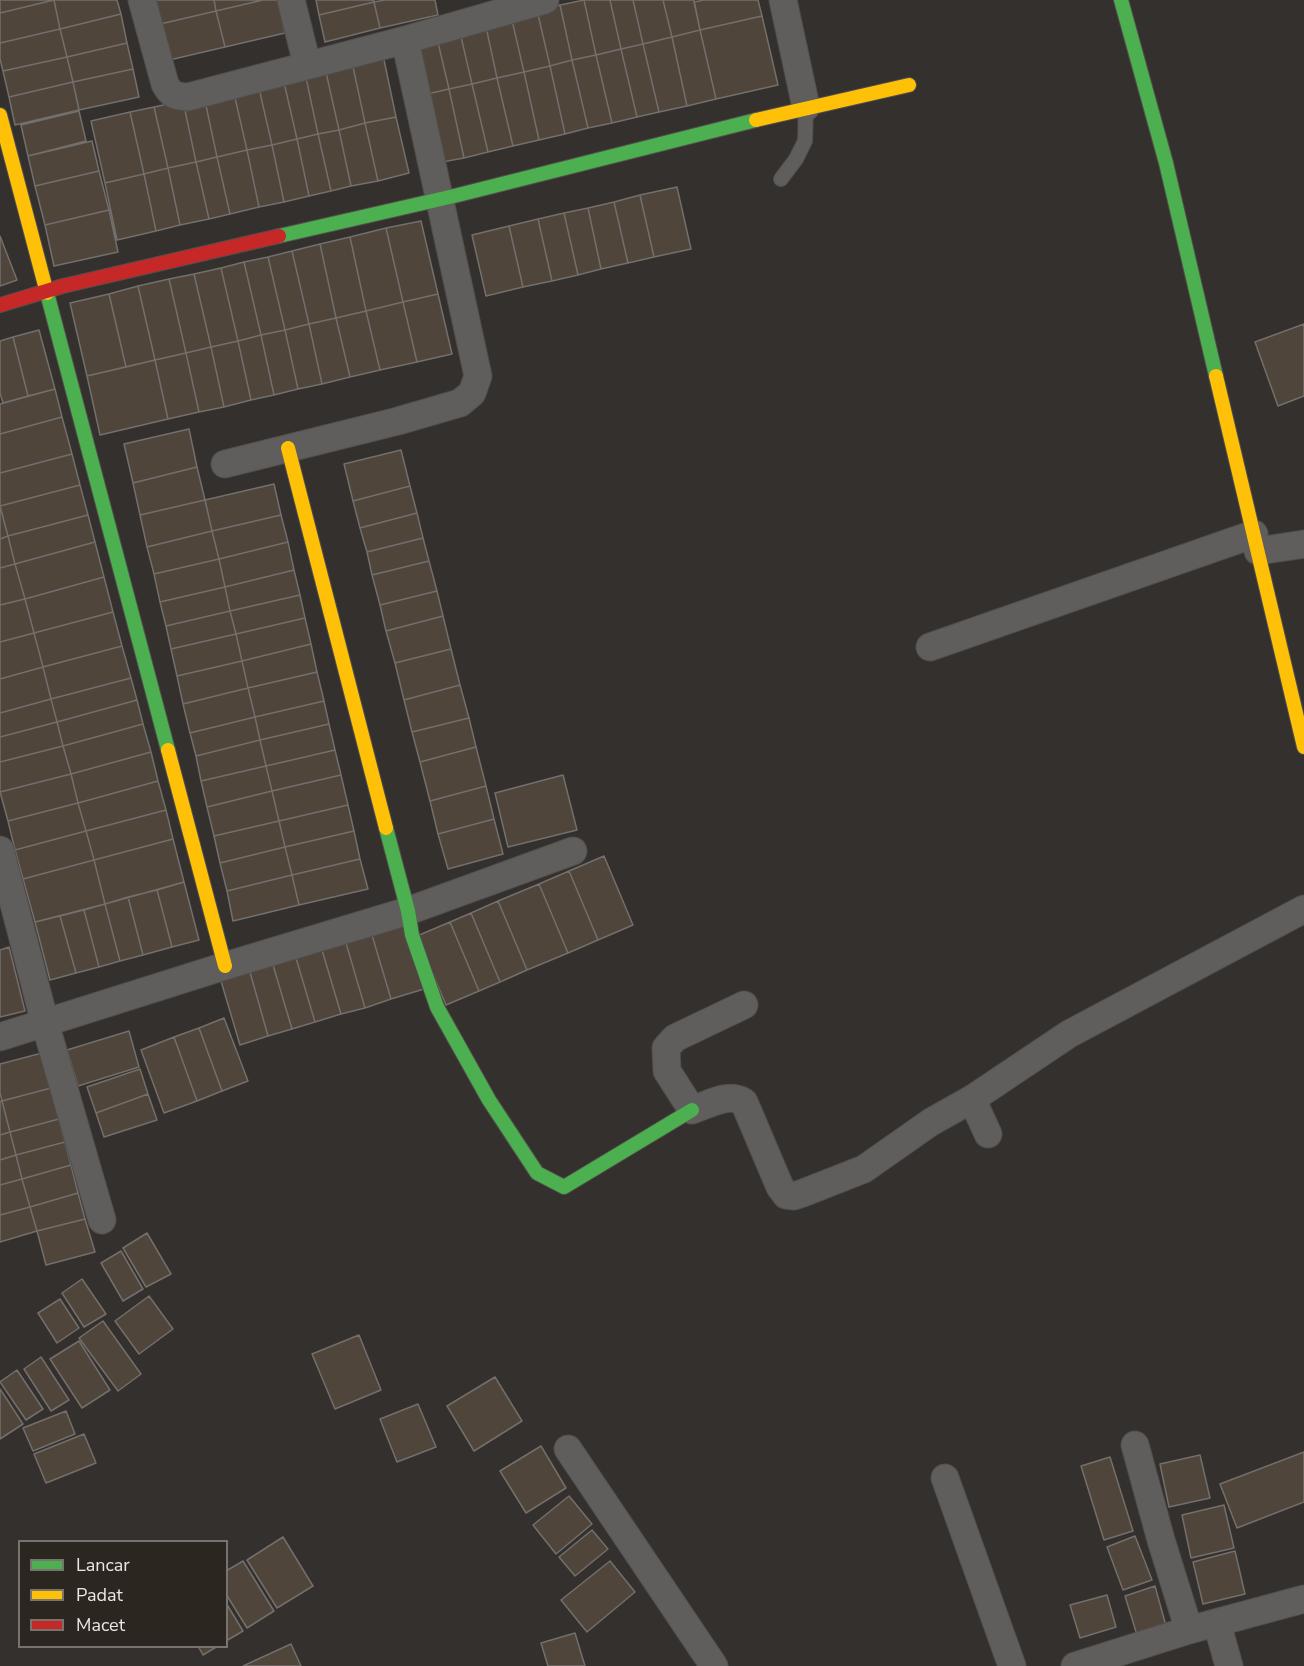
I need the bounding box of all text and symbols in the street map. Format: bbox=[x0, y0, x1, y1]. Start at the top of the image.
legend bbox=[18, 1540, 228, 1648]
text: Lancar bbox=[76, 1553, 130, 1577]
text: Padat bbox=[76, 1583, 123, 1607]
text: Macet bbox=[76, 1613, 125, 1637]

